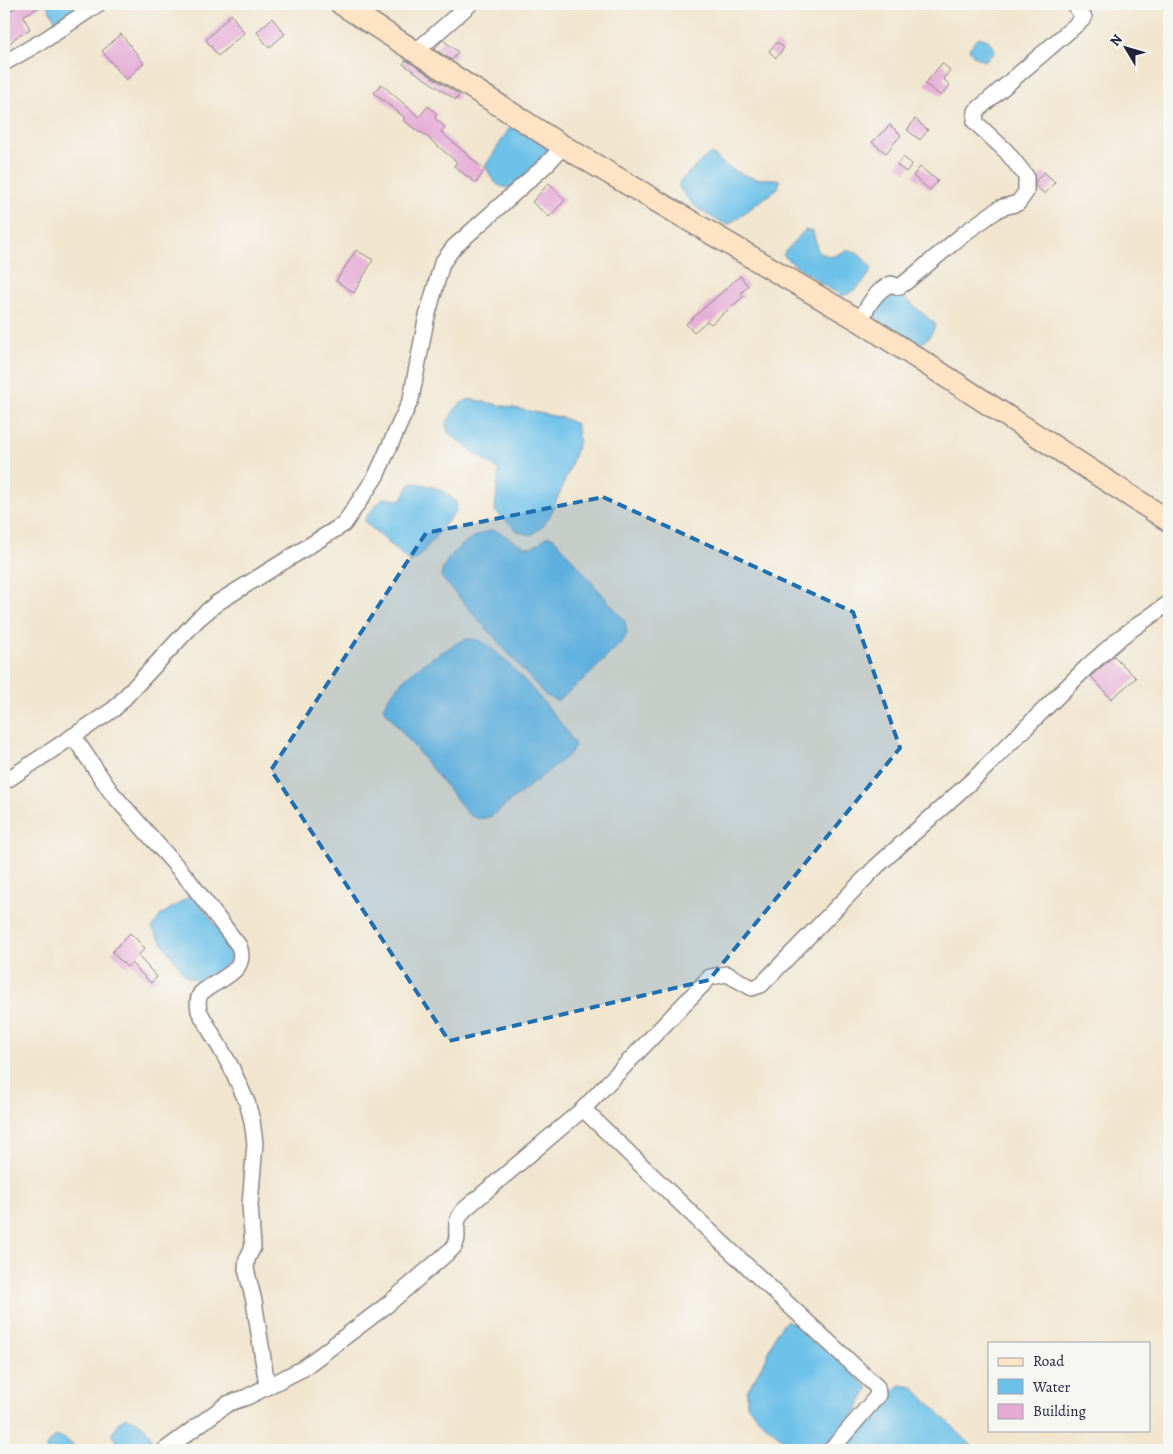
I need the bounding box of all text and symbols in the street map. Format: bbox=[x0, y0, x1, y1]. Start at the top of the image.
north arrow bbox=[1100, 22, 1150, 72]
text: N bbox=[1106, 30, 1127, 50]
legend bbox=[988, 1342, 1150, 1432]
text: Road bbox=[1033, 1351, 1065, 1371]
text: Water bbox=[1032, 1377, 1070, 1397]
text: Building bbox=[1033, 1401, 1086, 1421]

